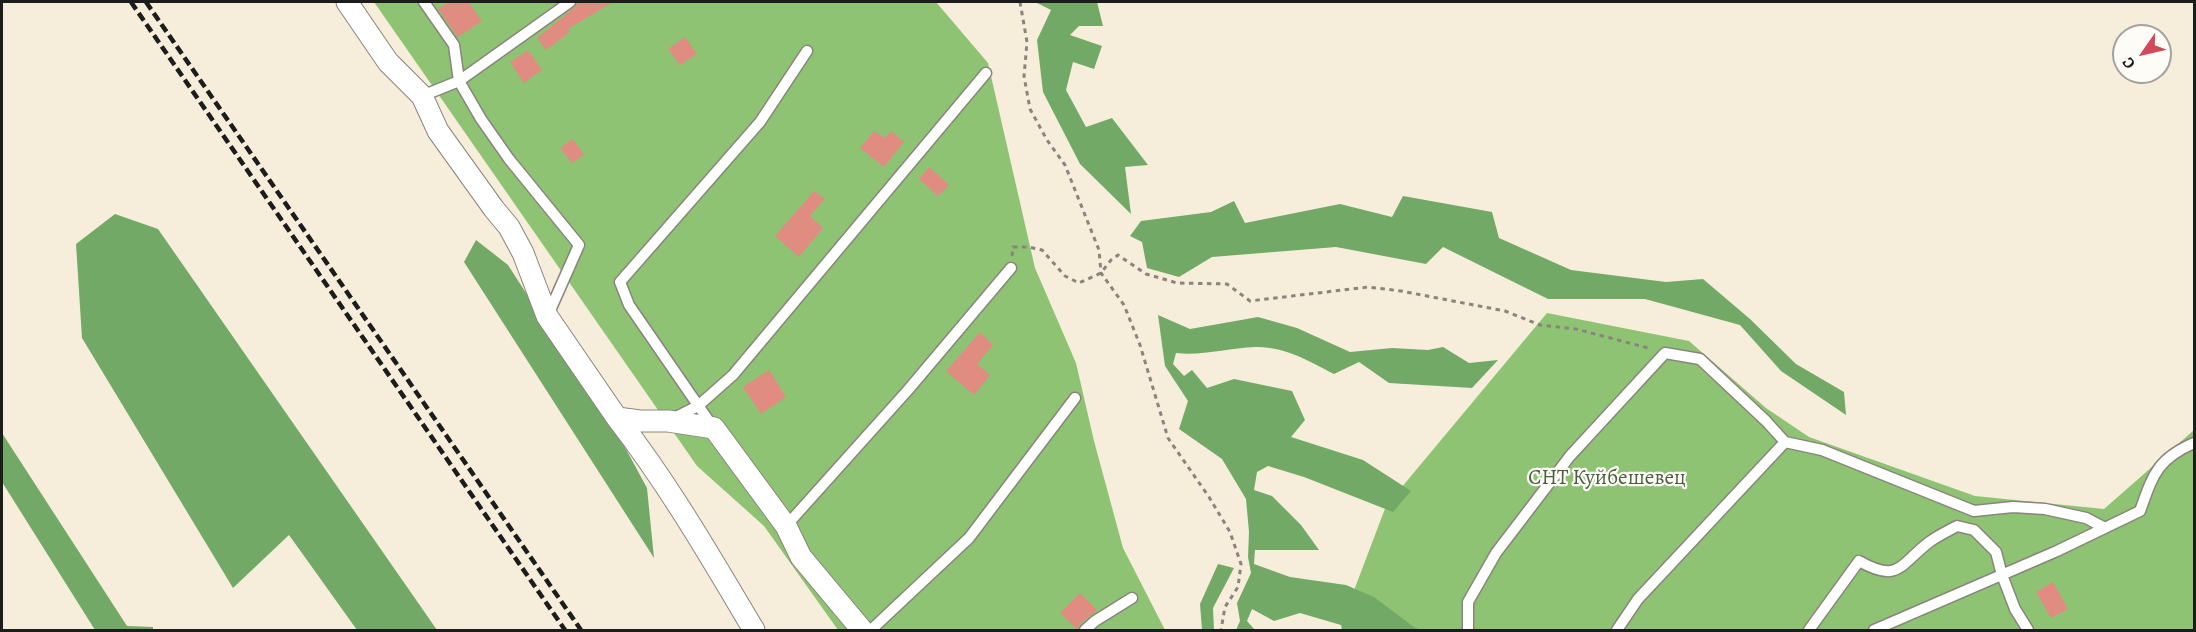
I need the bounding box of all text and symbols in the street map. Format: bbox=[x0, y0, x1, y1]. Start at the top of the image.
north arrow bbox=[2112, 24, 2172, 84]
text: С bbox=[2117, 53, 2141, 73]
park label: СНТ Куйбешевец bbox=[1528, 466, 1686, 492]

